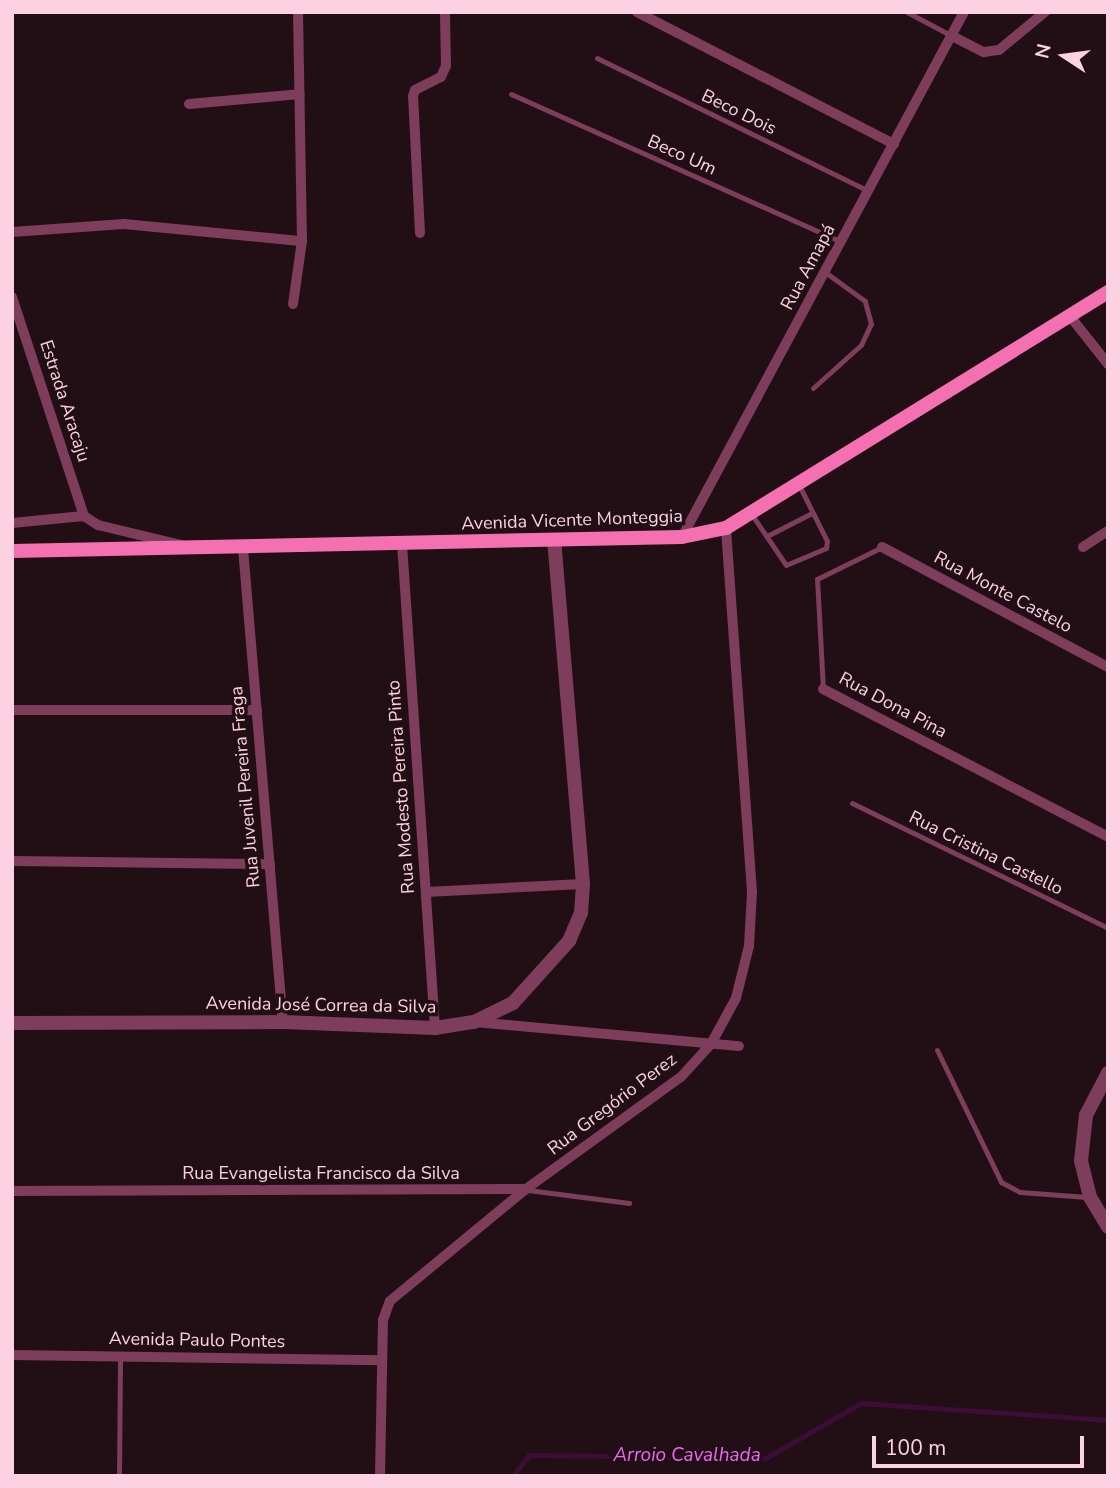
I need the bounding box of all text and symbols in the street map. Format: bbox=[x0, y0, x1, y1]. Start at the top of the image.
north arrow bbox=[1029, 21, 1099, 91]
text: N bbox=[1029, 41, 1058, 61]
street label: Beco Dois bbox=[698, 85, 780, 139]
street label: Beco Um bbox=[644, 130, 720, 180]
street label: Rua Amapá bbox=[776, 220, 840, 314]
street label: Estrada Aracaju bbox=[35, 337, 95, 465]
street label: Avenida Vicente Monteggia bbox=[461, 505, 683, 535]
street label: Rua Monte Castelo bbox=[930, 546, 1076, 638]
street label: Rua Dona Pina bbox=[835, 667, 951, 743]
street label: Rua Modesto Pereira Pinto bbox=[383, 679, 419, 895]
street label: Rua Juvenil Pereira Fraga bbox=[225, 685, 265, 889]
street label: Rua Cristina Castello bbox=[905, 806, 1067, 900]
street label: Avenida José Correa da Silva bbox=[205, 992, 437, 1018]
street label: Rua Gregório Perez bbox=[543, 1048, 681, 1160]
street label: Rua Evangelista Francisco da Silva bbox=[182, 1162, 460, 1184]
street label: Avenida Paulo Pontes bbox=[109, 1328, 285, 1352]
scale bar bbox=[875, 1422, 1087, 1466]
text: 100 m bbox=[885, 1434, 946, 1462]
water label: Arroio Cavalhada bbox=[613, 1445, 761, 1467]

